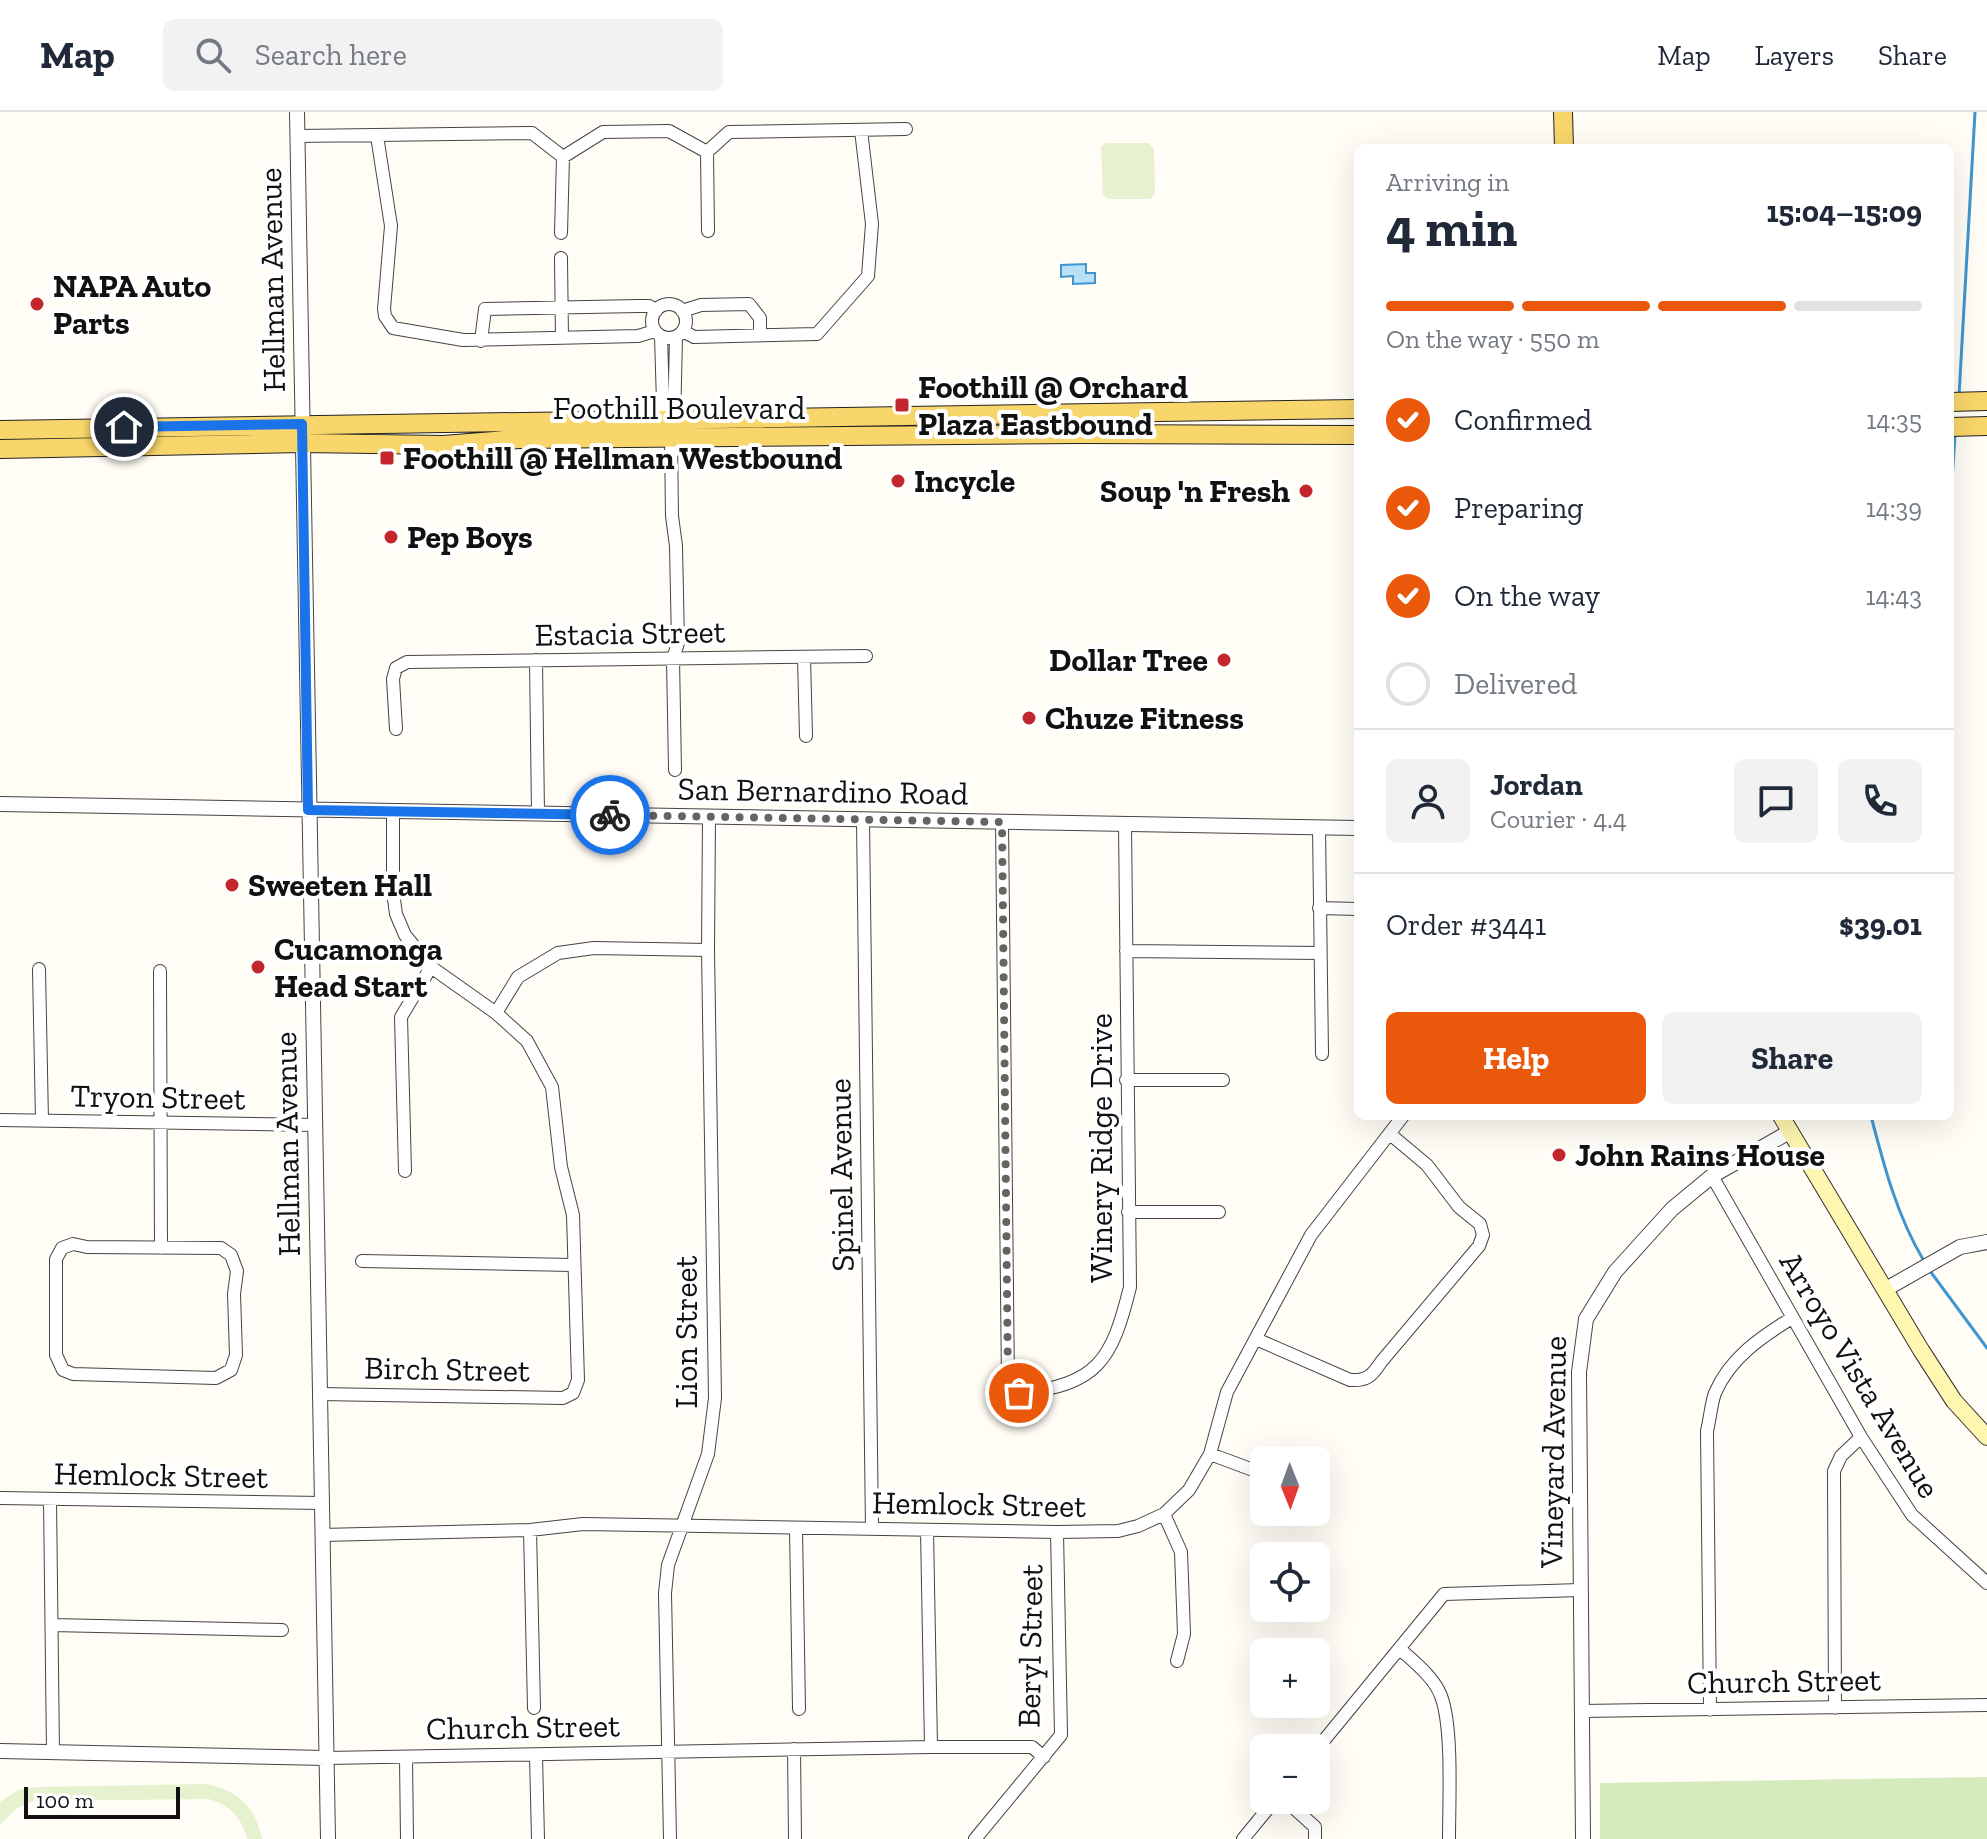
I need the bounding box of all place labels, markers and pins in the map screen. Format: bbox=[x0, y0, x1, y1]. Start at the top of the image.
place label: NAPA Auto Parts bbox=[53, 267, 212, 342]
marker: NAPA Auto Parts bbox=[28, 295, 46, 313]
place label: Foothill @ Orchard Plaza Eastbound bbox=[918, 368, 1188, 443]
pin bbox=[90, 393, 158, 461]
marker: Foothill @ Orchard Plaza Eastbound bbox=[893, 396, 911, 414]
place label: Foothill @ Hellman Westbound bbox=[403, 439, 842, 477]
marker: Foothill @ Hellman Westbound bbox=[378, 449, 396, 467]
place label: Incycle bbox=[914, 462, 1015, 500]
marker: Incycle bbox=[889, 472, 907, 490]
place label: Soup 'n Fresh bbox=[1100, 472, 1290, 510]
marker: Soup 'n Fresh bbox=[1297, 482, 1315, 500]
place label: Pep Boys bbox=[407, 518, 533, 556]
marker: Pep Boys bbox=[382, 528, 400, 546]
place label: Dollar Tree bbox=[1049, 641, 1208, 679]
marker: Dollar Tree bbox=[1215, 651, 1233, 669]
place label: Chuze Fitness bbox=[1045, 699, 1244, 737]
marker: Chuze Fitness bbox=[1020, 709, 1038, 727]
place label: Sweeten Hall bbox=[248, 866, 432, 904]
marker: Sweeten Hall bbox=[223, 876, 241, 894]
place label: Cucamonga Head Start bbox=[274, 930, 443, 1005]
marker: Cucamonga Head Start bbox=[249, 958, 267, 976]
place label: John Rains House bbox=[1575, 1136, 1825, 1174]
marker: John Rains House bbox=[1550, 1146, 1568, 1164]
pin bbox=[985, 1359, 1053, 1427]

